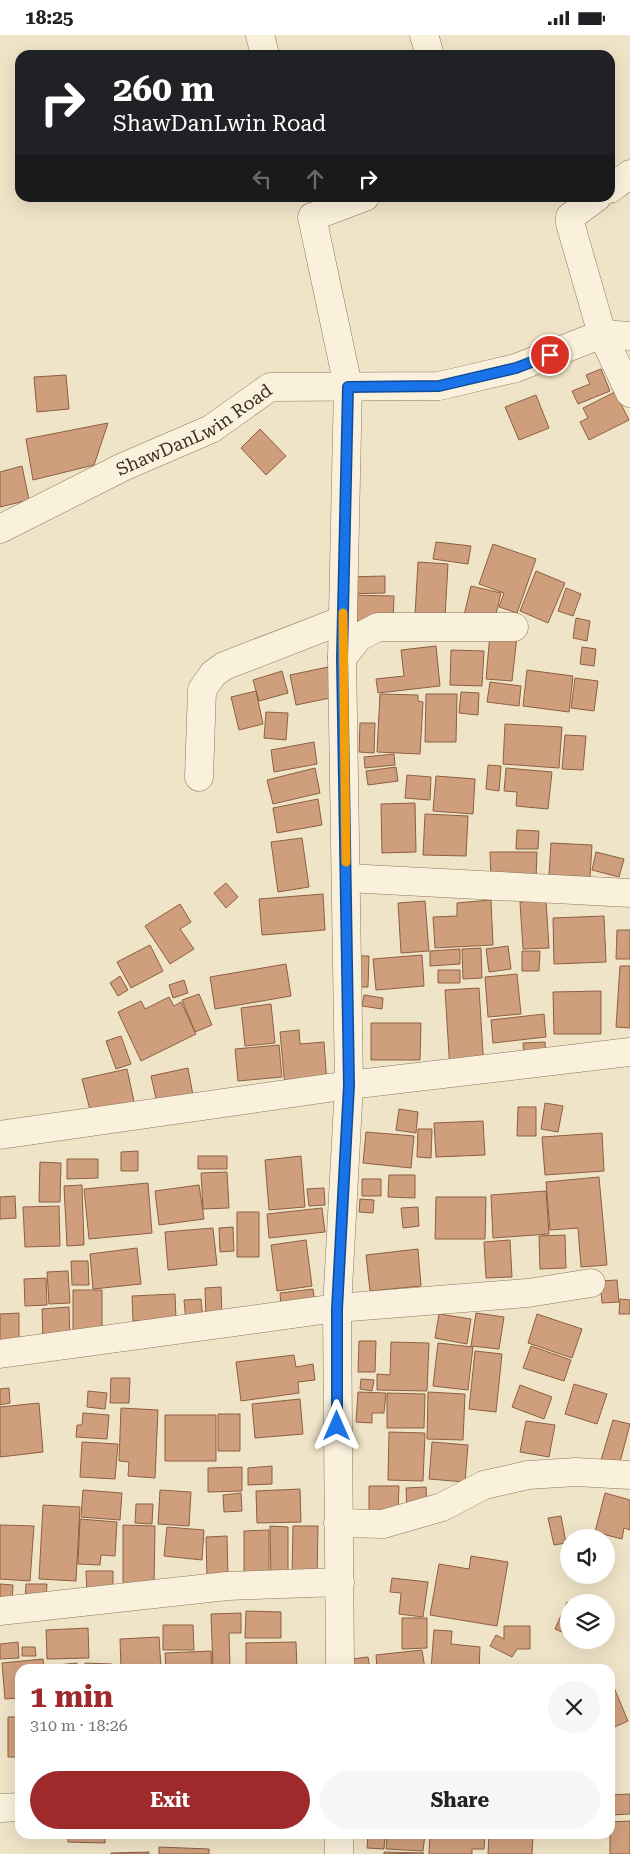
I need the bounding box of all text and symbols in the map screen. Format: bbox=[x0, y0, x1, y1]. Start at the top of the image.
text: 18:25 bbox=[25, 6, 74, 29]
text: 260 m bbox=[113, 69, 214, 110]
icon: right bbox=[30, 70, 95, 135]
text: ShawDanLwin Road bbox=[113, 111, 326, 136]
icon: left bbox=[248, 165, 276, 193]
icon: ahead bbox=[301, 165, 329, 193]
icon: right bbox=[354, 165, 382, 193]
pin bbox=[529, 334, 571, 376]
icon: arrive bbox=[536, 341, 564, 369]
street label: ShawDanLwin Road bbox=[112, 379, 276, 480]
position arrow bbox=[310, 1399, 362, 1451]
map controls bbox=[560, 1529, 615, 1649]
button: sound bbox=[560, 1529, 615, 1584]
button: layers bbox=[560, 1594, 615, 1649]
text: 1 min bbox=[30, 1679, 113, 1714]
button: close bbox=[548, 1681, 600, 1733]
text: 310 m · 18:26 bbox=[30, 1716, 128, 1735]
button: Exit bbox=[30, 1771, 310, 1829]
button: Share bbox=[320, 1771, 600, 1829]

